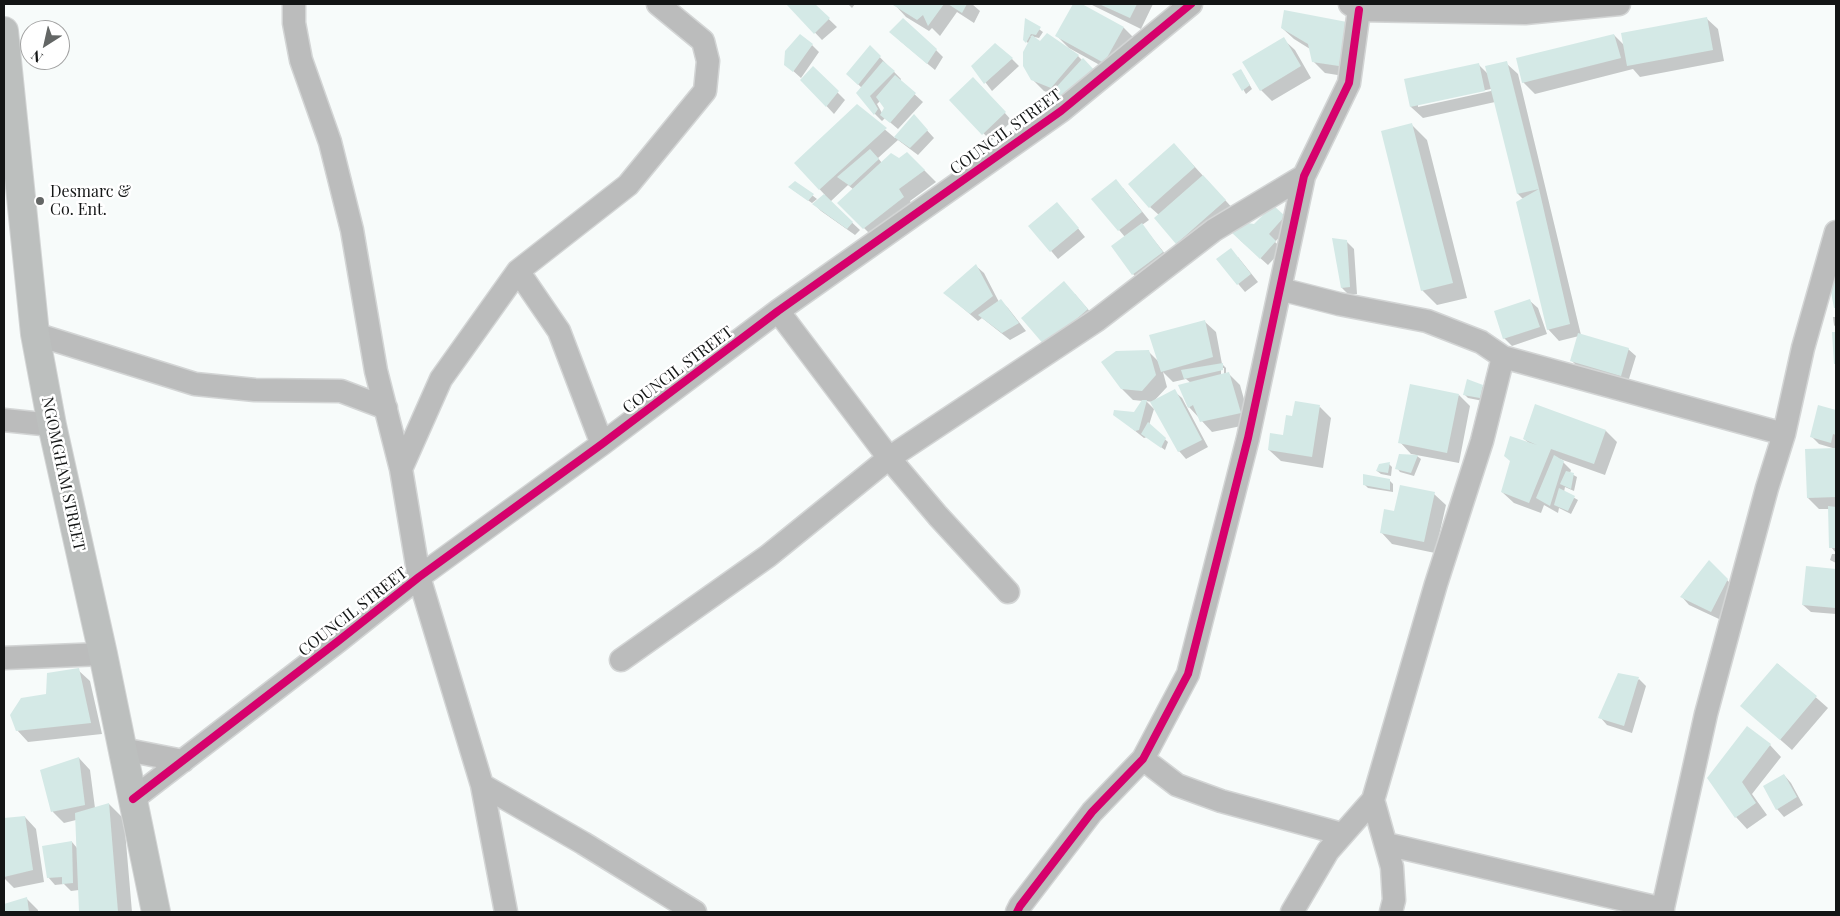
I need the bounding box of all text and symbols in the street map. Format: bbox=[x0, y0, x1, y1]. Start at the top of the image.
north arrow bbox=[20, 20, 70, 70]
text: N bbox=[27, 46, 46, 68]
street label: COUNCIL STREET bbox=[947, 85, 1065, 179]
place label: Desmarc & Co. Ent. bbox=[50, 182, 131, 220]
marker: Desmarc & Co. Ent. bbox=[34, 195, 46, 207]
street label: COUNCIL STREET bbox=[619, 322, 737, 418]
street label: NGOMGHAM STREET bbox=[37, 395, 89, 553]
street label: COUNCIL STREET bbox=[295, 563, 411, 661]

